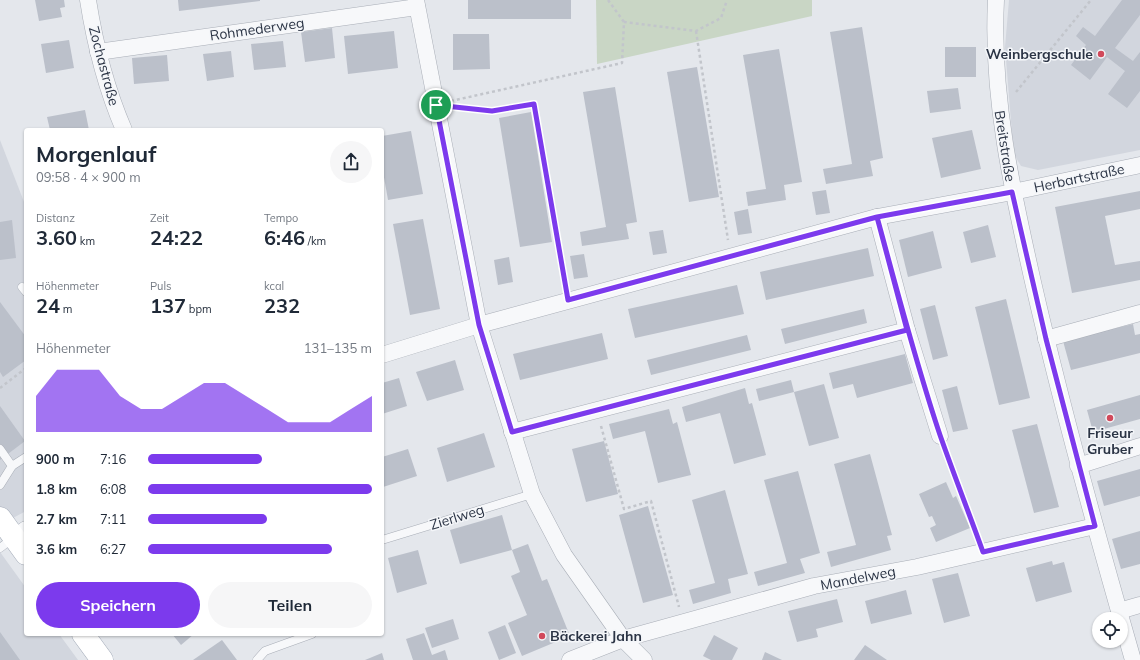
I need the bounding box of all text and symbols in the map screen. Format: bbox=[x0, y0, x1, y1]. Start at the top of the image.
street label: Rohmederweg bbox=[209, 13, 305, 45]
street label: Zochastraße bbox=[85, 24, 123, 108]
place label: Weinbergschule bbox=[986, 45, 1093, 63]
marker: Weinbergschule bbox=[1096, 49, 1106, 59]
pin bbox=[419, 88, 453, 122]
icon: arrive bbox=[425, 94, 447, 116]
street label: Breitstraße bbox=[990, 109, 1020, 183]
text: Morgenlauf bbox=[36, 140, 156, 168]
button: share bbox=[330, 141, 372, 183]
street label: Herbartstraße bbox=[1032, 160, 1126, 196]
text: 09:58 · 4 × 900 m bbox=[36, 169, 141, 185]
text: Distanz bbox=[36, 211, 75, 225]
text: Zeit bbox=[150, 211, 169, 225]
text: Tempo bbox=[264, 211, 298, 225]
text: 3.60 bbox=[36, 225, 77, 250]
text: 24:22 bbox=[150, 225, 203, 250]
text: 6:46 bbox=[264, 225, 305, 250]
text: km bbox=[77, 234, 95, 248]
text: /km bbox=[305, 234, 326, 248]
text: Höhenmeter bbox=[36, 279, 99, 293]
text: Puls bbox=[150, 279, 172, 293]
text: kcal bbox=[264, 279, 284, 293]
text: 24 bbox=[36, 293, 60, 318]
text: 137 bbox=[150, 293, 186, 318]
text: 232 bbox=[264, 293, 300, 318]
text: m bbox=[60, 302, 73, 316]
text: bpm bbox=[186, 302, 212, 316]
text: Höhenmeter bbox=[36, 340, 110, 356]
text: 131–135 m bbox=[304, 340, 372, 356]
marker: Friseur Gruber bbox=[1105, 413, 1115, 423]
place label: Friseur Gruber bbox=[1087, 424, 1134, 458]
text: 900 m bbox=[36, 451, 75, 467]
text: 7:16 bbox=[100, 451, 126, 467]
text: 1.8 km bbox=[36, 481, 77, 497]
text: 6:08 bbox=[100, 481, 126, 497]
street label: Zierlweg bbox=[428, 500, 486, 534]
text: 2.7 km bbox=[36, 511, 77, 527]
text: 7:11 bbox=[100, 511, 126, 527]
text: 3.6 km bbox=[36, 541, 77, 557]
text: 6:27 bbox=[100, 541, 126, 557]
street label: Mandelweg bbox=[819, 562, 897, 594]
button: Speichern bbox=[36, 582, 200, 628]
button: Teilen bbox=[208, 582, 372, 628]
map controls bbox=[1092, 612, 1128, 648]
button: locate bbox=[1092, 612, 1128, 648]
place label: Bäckerei Jahn bbox=[550, 627, 642, 645]
marker: Bäckerei Jahn bbox=[537, 631, 547, 641]

